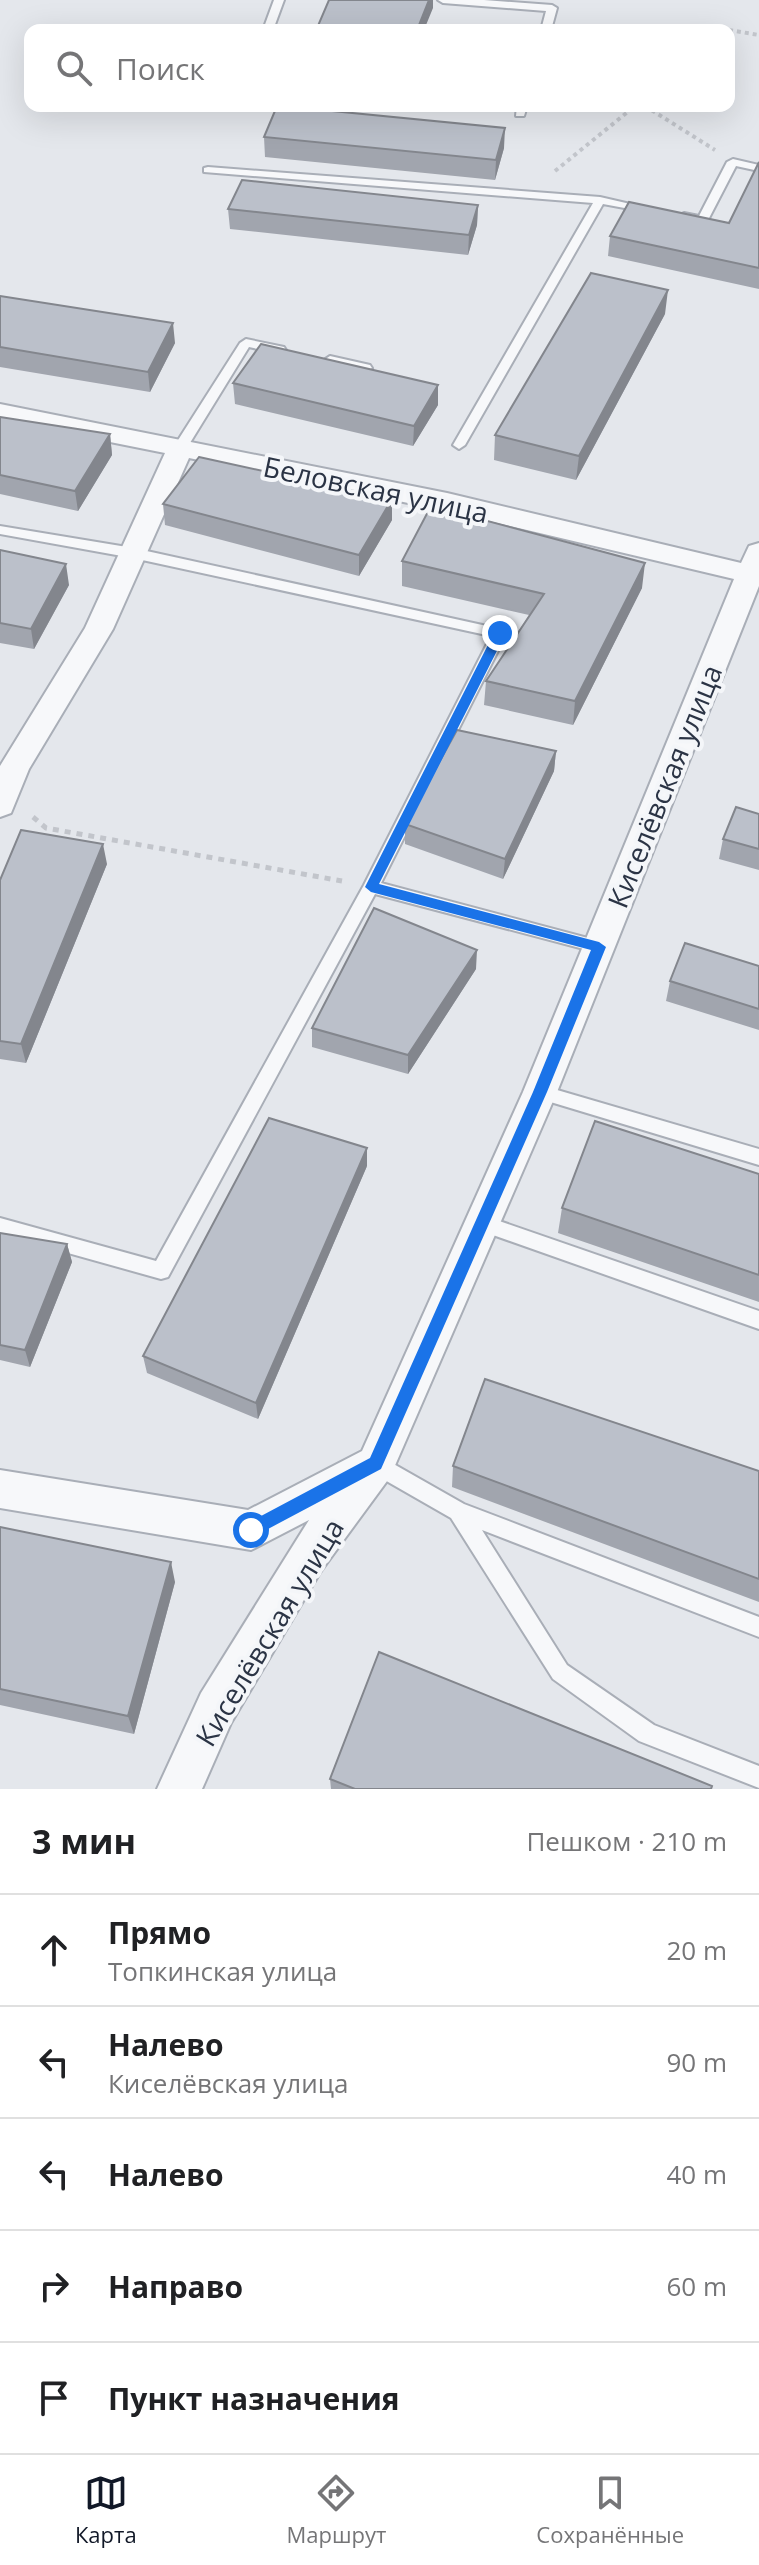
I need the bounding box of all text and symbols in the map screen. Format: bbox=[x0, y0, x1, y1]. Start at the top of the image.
search box bbox=[24, 24, 735, 112]
icon: search bbox=[52, 46, 96, 90]
text: Поиск bbox=[116, 48, 205, 89]
street label: Беловская улица bbox=[260, 447, 492, 531]
route end bbox=[482, 615, 518, 651]
street label: Киселёвская улица bbox=[598, 659, 730, 913]
street label: Киселёвская улица bbox=[186, 1511, 352, 1753]
route start bbox=[233, 1512, 269, 1548]
text: 3 мин bbox=[32, 1818, 136, 1864]
text: Пешком · 210 m bbox=[526, 1823, 727, 1859]
text: Прямо bbox=[108, 1912, 211, 1953]
icon: ahead bbox=[32, 1928, 76, 1972]
text: 20 m bbox=[666, 1932, 727, 1968]
text: Топкинская улица bbox=[108, 1953, 337, 1989]
text: Налево bbox=[108, 2024, 224, 2065]
icon: left bbox=[32, 2040, 76, 2084]
text: 90 m bbox=[666, 2044, 727, 2080]
text: Киселёвская улица bbox=[108, 2065, 349, 2101]
icon: left bbox=[32, 2152, 76, 2196]
text: Налево bbox=[108, 2154, 224, 2195]
text: 40 m bbox=[666, 2156, 727, 2192]
icon: right bbox=[32, 2264, 76, 2308]
text: Направо bbox=[108, 2266, 243, 2307]
text: 60 m bbox=[666, 2268, 727, 2304]
icon: arrive bbox=[32, 2376, 76, 2420]
text: Пункт назначения bbox=[108, 2378, 400, 2419]
tab: Карта bbox=[75, 2471, 137, 2549]
tab: Маршрут bbox=[287, 2471, 386, 2549]
tab: Сохранённые bbox=[536, 2471, 684, 2549]

